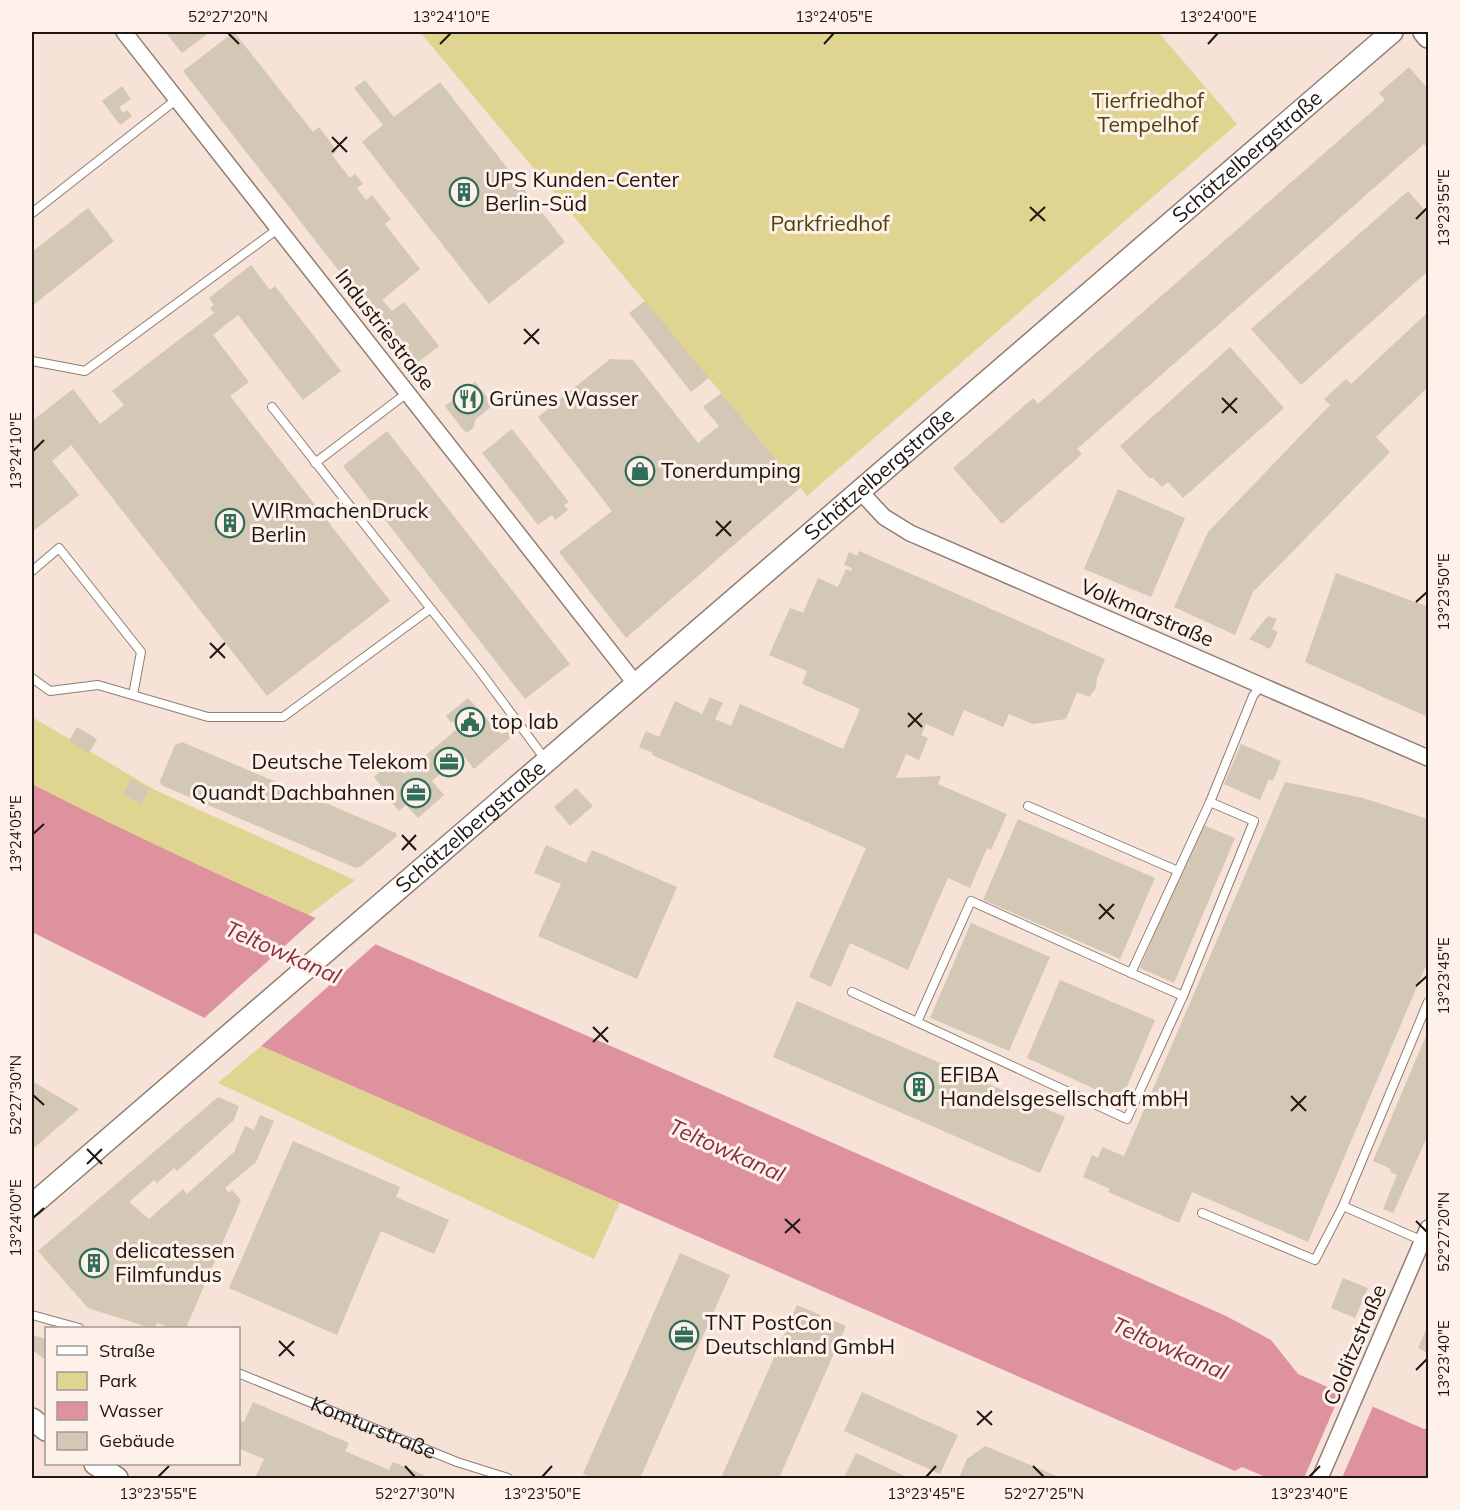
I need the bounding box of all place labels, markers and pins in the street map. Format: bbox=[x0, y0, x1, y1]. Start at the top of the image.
place label: UPS Kunden-Center Berlin-Süd bbox=[485, 166, 679, 216]
building icon: UPS Kunden-Center Berlin-Süd bbox=[448, 176, 480, 208]
restaurant icon: Grünes Wasser bbox=[452, 383, 484, 415]
place label: Grünes Wasser bbox=[489, 385, 639, 411]
shop icon: Tonerdumping bbox=[624, 455, 656, 487]
place label: Tonerdumping bbox=[661, 457, 801, 483]
place label: WIRmachenDruck Berlin bbox=[251, 497, 429, 547]
building icon: WIRmachenDruck Berlin bbox=[214, 507, 246, 539]
public building icon: top lab bbox=[454, 706, 486, 738]
place label: top lab bbox=[491, 708, 559, 734]
office icon: Deutsche Telekom bbox=[433, 746, 465, 778]
place label: Deutsche Telekom bbox=[251, 748, 428, 774]
office icon: Quandt Dachbahnen bbox=[400, 777, 432, 809]
place label: Quandt Dachbahnen bbox=[192, 779, 395, 805]
place label: EFIBA Handelsgesellschaft mbH bbox=[940, 1061, 1189, 1111]
building icon: EFIBA Handelsgesellschaft mbH bbox=[903, 1071, 935, 1103]
place label: delicatessen Filmfundus bbox=[115, 1237, 235, 1287]
building icon: delicatessen Filmfundus bbox=[78, 1247, 110, 1279]
place label: TNT PostCon Deutschland GmbH bbox=[705, 1309, 895, 1359]
office icon: TNT PostCon Deutschland GmbH bbox=[668, 1319, 700, 1351]

